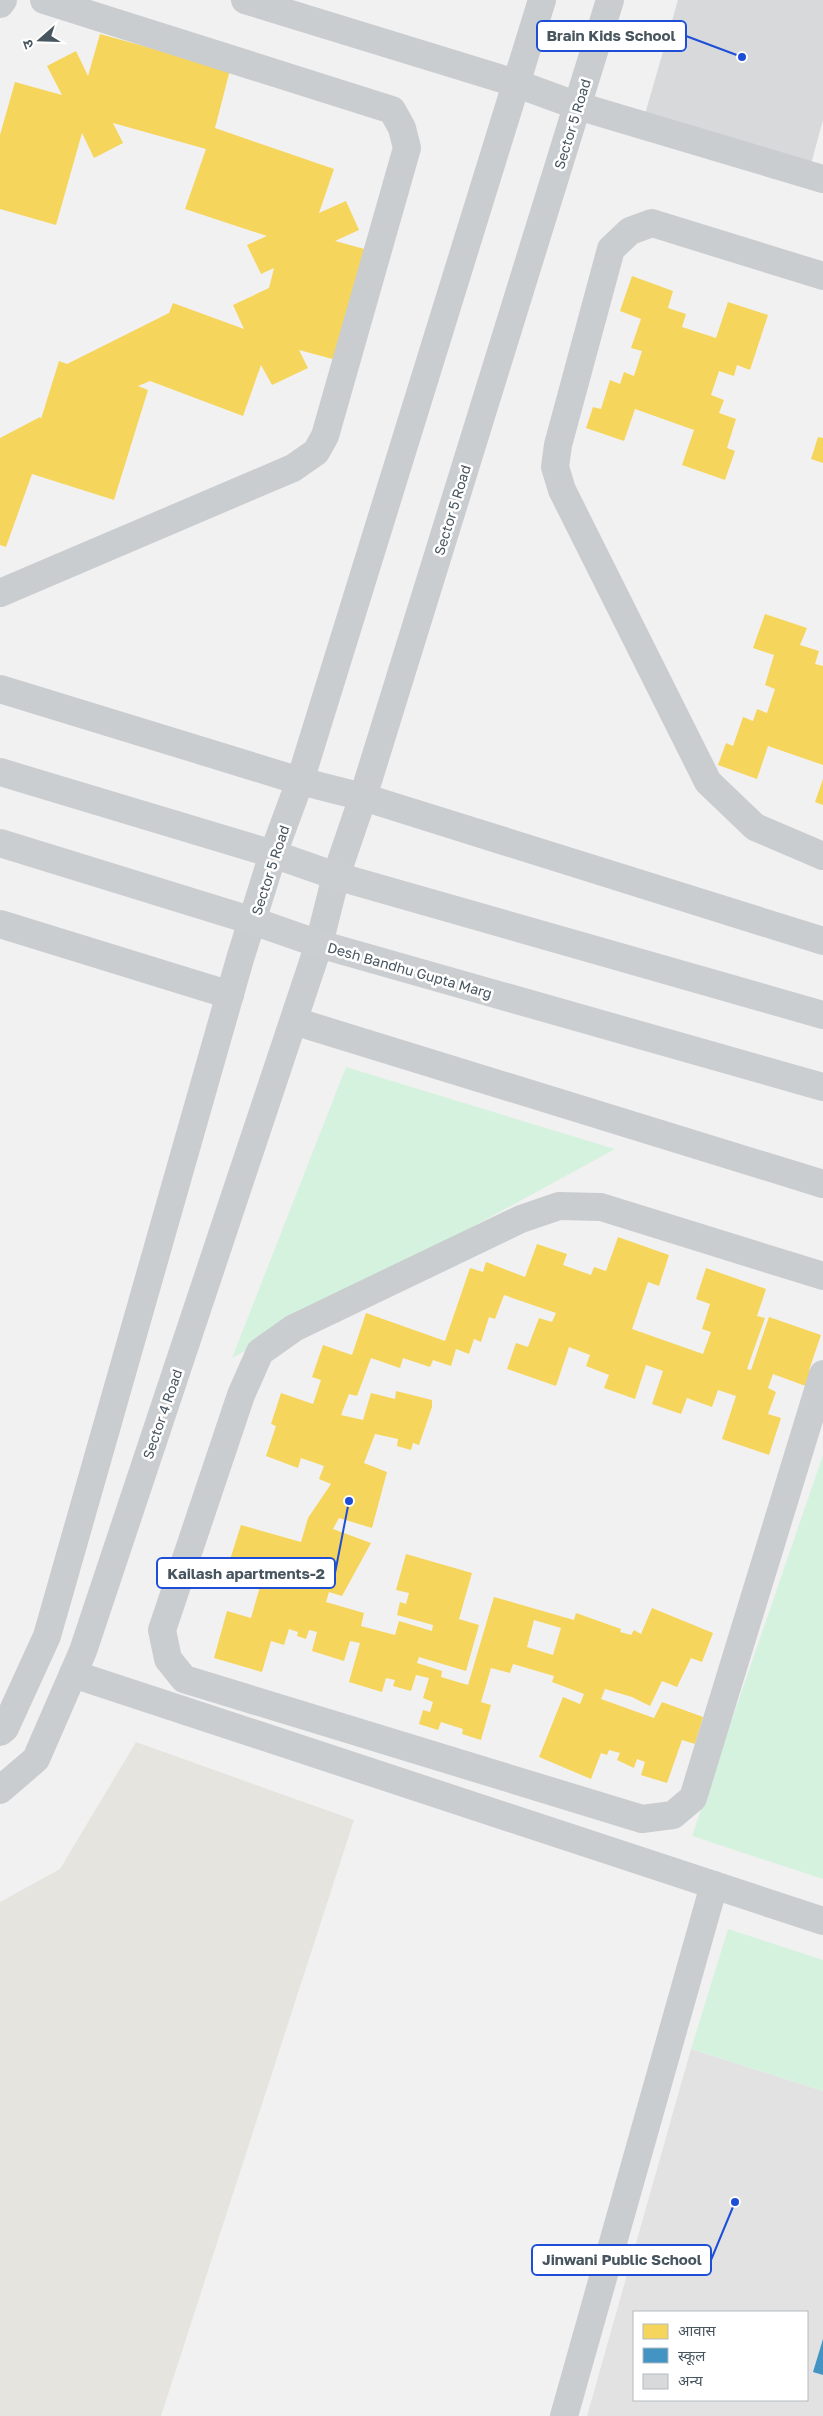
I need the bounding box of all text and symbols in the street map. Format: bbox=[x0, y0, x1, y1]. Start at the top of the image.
north arrow bbox=[15, 15, 65, 65]
callout: Brain Kids School bbox=[537, 21, 686, 51]
text: Brain Kids School bbox=[547, 26, 675, 44]
text: उ bbox=[18, 37, 37, 51]
street label: Sector 5 Road bbox=[550, 77, 594, 171]
street label: Sector 5 Road bbox=[430, 463, 474, 557]
street label: Sector 5 Road bbox=[247, 823, 293, 917]
street label: Desh Bandhu Gupta Marg bbox=[326, 938, 494, 1002]
street label: Sector 4 Road bbox=[139, 1367, 185, 1461]
callout: Kailash apartments-2 bbox=[157, 1558, 335, 1588]
text: Kailash apartments-2 bbox=[167, 1564, 325, 1582]
callout: Jinwani Public School bbox=[532, 2245, 711, 2275]
text: Jinwani Public School bbox=[542, 2250, 702, 2268]
legend bbox=[633, 2311, 808, 2401]
text: आवास bbox=[678, 2321, 717, 2339]
text: स्कूल bbox=[678, 2346, 706, 2366]
text: अन्य bbox=[678, 2371, 703, 2389]

